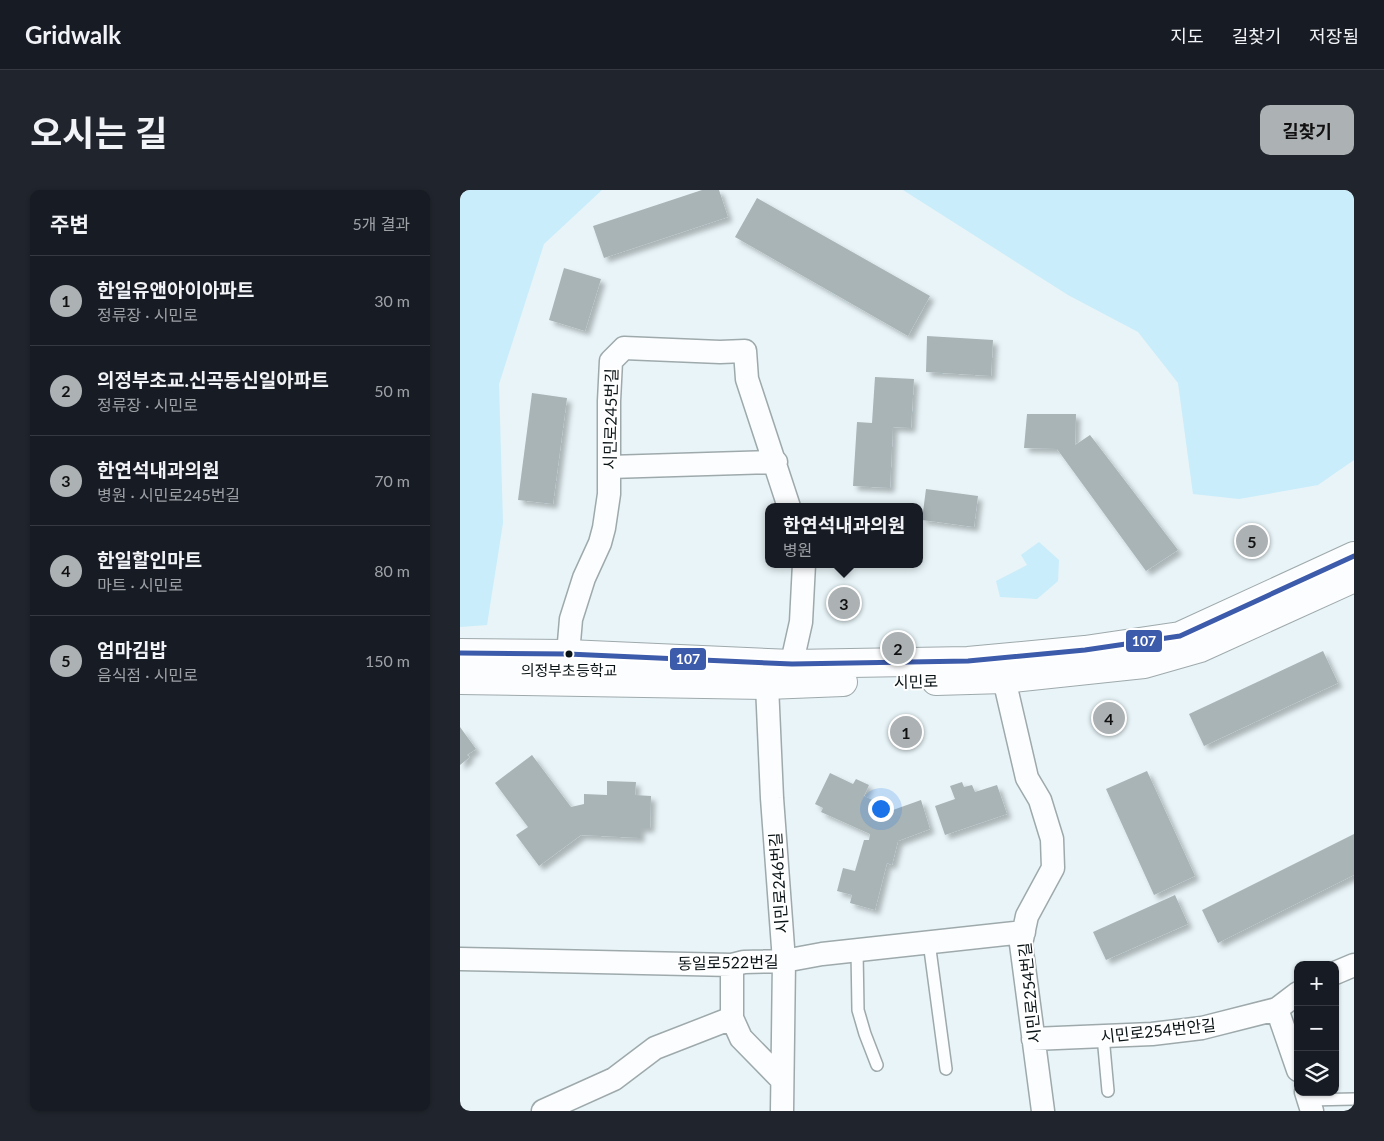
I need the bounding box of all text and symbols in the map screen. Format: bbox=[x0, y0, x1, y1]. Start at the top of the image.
text: Gridwalk bbox=[25, 20, 121, 49]
text: 지도 bbox=[1171, 25, 1204, 47]
text: 길찾기 bbox=[1232, 25, 1281, 47]
text: 저장됨 bbox=[1309, 25, 1359, 47]
button: 길찾기 bbox=[1260, 105, 1354, 155]
text: 오시는 길 bbox=[30, 111, 167, 153]
text: 주변 bbox=[50, 211, 89, 236]
text: 5개 결과 bbox=[352, 214, 410, 233]
text: 한일유앤아이아파트 bbox=[97, 278, 254, 301]
text: 1 bbox=[61, 291, 71, 310]
text: 30 m bbox=[374, 291, 410, 310]
text: 정류장 · 시민로 bbox=[97, 305, 198, 324]
text: 의정부초교.신곡동신일아파트 bbox=[97, 368, 329, 391]
street label: 시민로245번길 bbox=[600, 368, 620, 470]
text: 2 bbox=[61, 381, 71, 400]
text: 50 m bbox=[374, 381, 410, 400]
text: 정류장 · 시민로 bbox=[97, 395, 198, 414]
text: 한연석내과의원 bbox=[97, 458, 219, 481]
text: 3 bbox=[61, 471, 71, 490]
text: 70 m bbox=[374, 471, 410, 490]
text: 병원 · 시민로245번길 bbox=[97, 485, 240, 504]
popup bbox=[765, 503, 923, 568]
text: 한연석내과의원 bbox=[783, 513, 905, 536]
pin: 5 bbox=[1236, 522, 1268, 560]
text: 병원 bbox=[783, 540, 812, 559]
text: 한일할인마트 bbox=[97, 548, 202, 571]
text: 4 bbox=[61, 561, 71, 580]
text: 80 m bbox=[374, 561, 410, 580]
text: 마트 · 시민로 bbox=[97, 575, 183, 594]
pin: 3 bbox=[828, 584, 860, 622]
pin: 2 bbox=[882, 629, 914, 667]
line badge: 107 bbox=[1125, 629, 1163, 653]
text: 107 bbox=[1132, 632, 1156, 649]
text: 엄마김밥 bbox=[97, 638, 167, 661]
line badge: 107 bbox=[669, 647, 707, 671]
marker: 의정부초등학교 bbox=[564, 649, 574, 659]
text: 107 bbox=[676, 650, 700, 667]
text: 5 bbox=[61, 651, 71, 670]
text: 150 m bbox=[365, 651, 410, 670]
place label: 의정부초등학교 bbox=[521, 661, 617, 679]
text: 음식점 · 시민로 bbox=[97, 665, 198, 684]
street label: 시민로 bbox=[894, 671, 939, 691]
pin: 4 bbox=[1093, 699, 1125, 737]
pin: 1 bbox=[890, 713, 922, 751]
your location bbox=[868, 796, 894, 822]
street label: 시민로246번길 bbox=[765, 832, 791, 934]
street label: 시민로254번길 bbox=[1014, 942, 1044, 1044]
street label: 동일로522번길 bbox=[677, 952, 779, 972]
map controls bbox=[1294, 961, 1339, 1096]
button: + bbox=[1294, 961, 1339, 1006]
button: − bbox=[1294, 1006, 1339, 1051]
street label: 시민로254번안길 bbox=[1099, 1014, 1217, 1046]
button: layers bbox=[1294, 1051, 1339, 1096]

